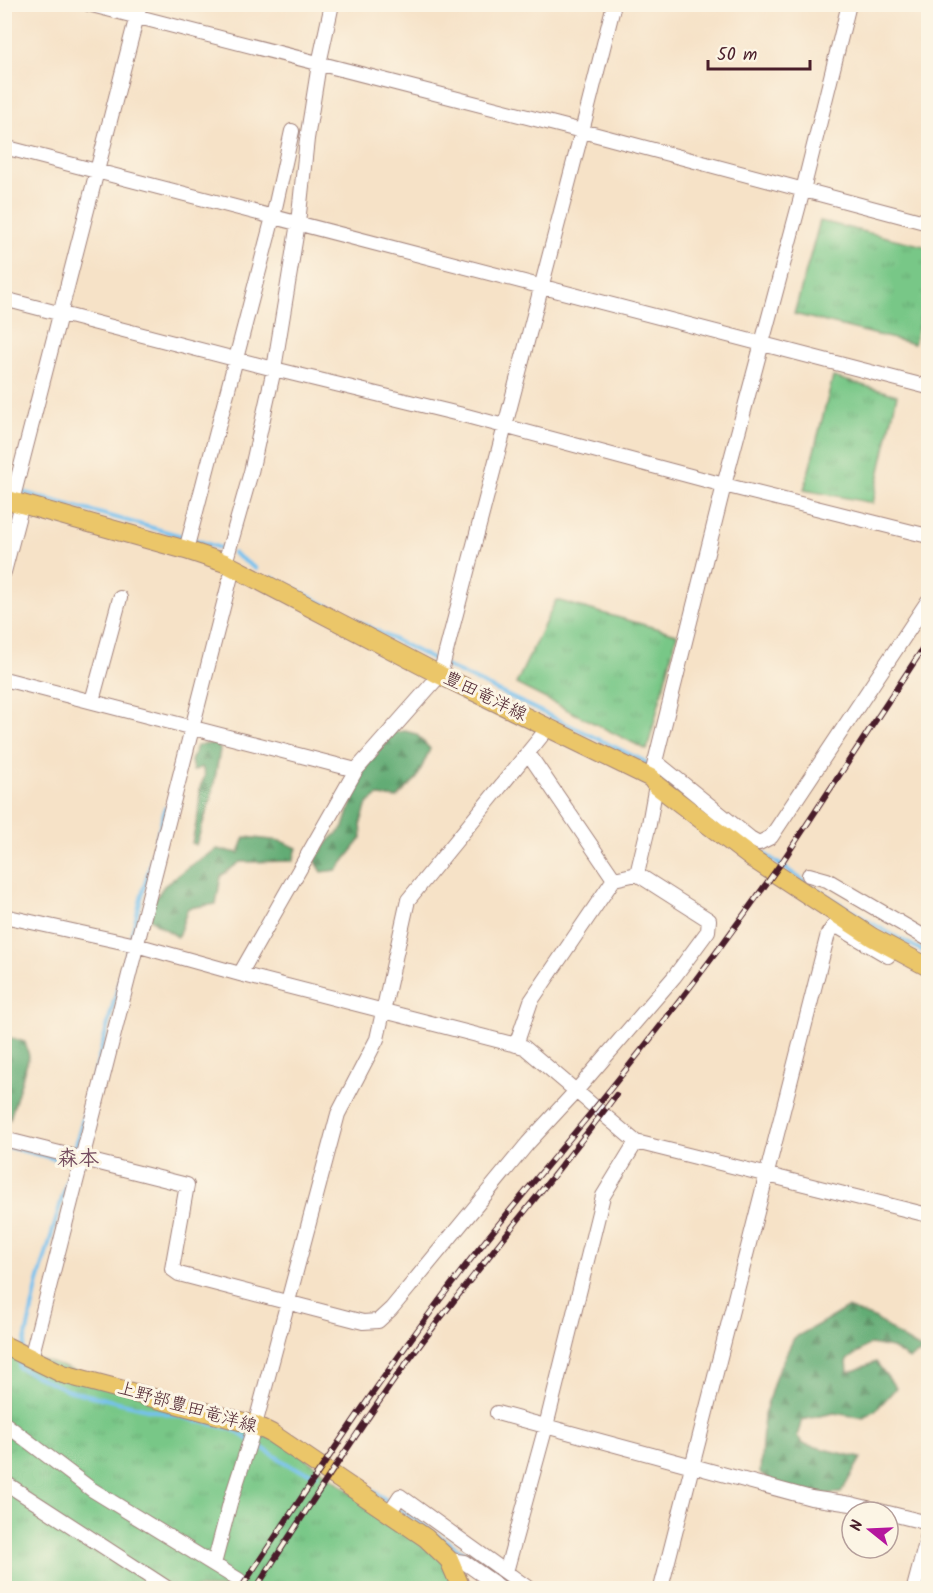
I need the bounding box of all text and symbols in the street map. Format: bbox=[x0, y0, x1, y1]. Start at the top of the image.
scale bar bbox=[708, 33, 810, 71]
text: 50 m bbox=[717, 41, 757, 70]
street label: 豊田竜洋線 bbox=[438, 664, 532, 730]
district label: 森本 bbox=[57, 1143, 99, 1176]
street label: 上野部豊田竜洋線 bbox=[114, 1374, 260, 1442]
north arrow bbox=[840, 1500, 900, 1560]
text: N bbox=[844, 1517, 871, 1534]

